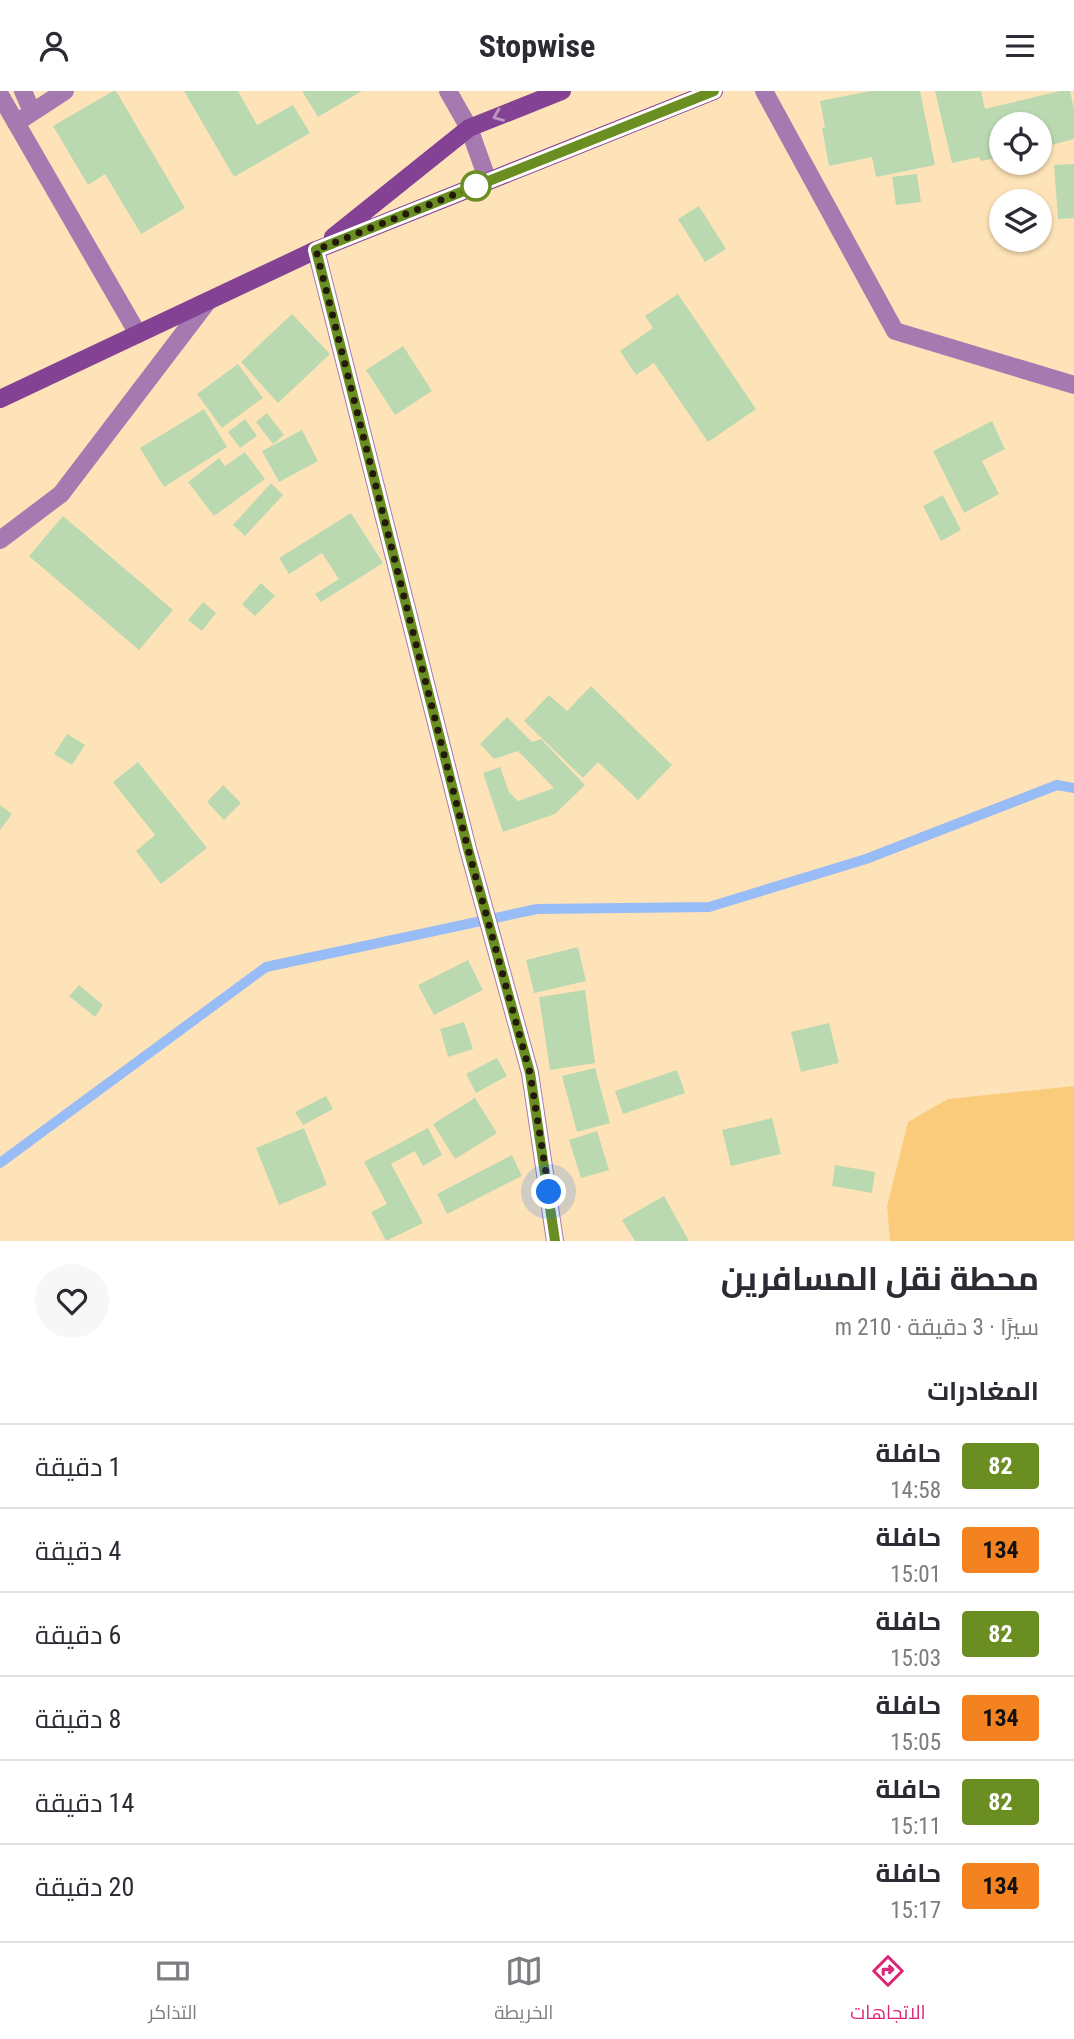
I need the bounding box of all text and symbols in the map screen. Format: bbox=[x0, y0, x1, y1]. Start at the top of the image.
icon: person bbox=[35, 27, 73, 65]
text: Stopwise bbox=[479, 27, 595, 65]
icon: menu bbox=[1001, 27, 1039, 65]
one-way arrow bbox=[493, 108, 505, 122]
map controls bbox=[989, 112, 1052, 252]
button: locate bbox=[989, 112, 1052, 175]
unlabelled marker bbox=[461, 171, 491, 201]
button: layers bbox=[989, 189, 1052, 252]
your location bbox=[531, 1174, 566, 1209]
text: محطة نقل المسافرين bbox=[721, 1259, 1039, 1298]
button: heart bbox=[35, 1264, 109, 1338]
text: سيرًا · 3 دقيقة · 210 m bbox=[835, 1314, 1039, 1341]
text: المغادرات bbox=[927, 1376, 1039, 1406]
text: حافلة bbox=[876, 1438, 941, 1468]
text: 1 دقيقة bbox=[35, 1452, 121, 1482]
text: 82 bbox=[988, 1452, 1013, 1480]
text: 14:58 bbox=[890, 1477, 941, 1504]
text: حافلة bbox=[876, 1522, 941, 1552]
text: 4 دقيقة bbox=[35, 1536, 121, 1566]
text: 134 bbox=[982, 1536, 1019, 1564]
text: 15:01 bbox=[890, 1561, 941, 1588]
text: حافلة bbox=[876, 1606, 941, 1636]
text: 6 دقيقة bbox=[35, 1620, 121, 1650]
text: 82 bbox=[988, 1620, 1013, 1648]
text: 15:03 bbox=[890, 1645, 941, 1672]
text: حافلة bbox=[876, 1690, 941, 1720]
text: 8 دقيقة bbox=[35, 1704, 121, 1734]
text: 134 bbox=[982, 1704, 1019, 1732]
text: 15:05 bbox=[890, 1729, 941, 1756]
text: حافلة bbox=[876, 1774, 941, 1804]
text: 14 دقيقة bbox=[35, 1788, 134, 1818]
text: 82 bbox=[988, 1788, 1013, 1816]
text: 15:11 bbox=[890, 1813, 941, 1840]
text: حافلة bbox=[876, 1858, 941, 1888]
text: 20 دقيقة bbox=[35, 1872, 134, 1902]
text: 134 bbox=[982, 1872, 1019, 1900]
text: 15:17 bbox=[890, 1897, 941, 1924]
tab: التذاكر bbox=[148, 1952, 197, 2030]
tab: الخريطة bbox=[494, 1952, 553, 2030]
tab: الاتجاهات bbox=[850, 1952, 926, 2030]

